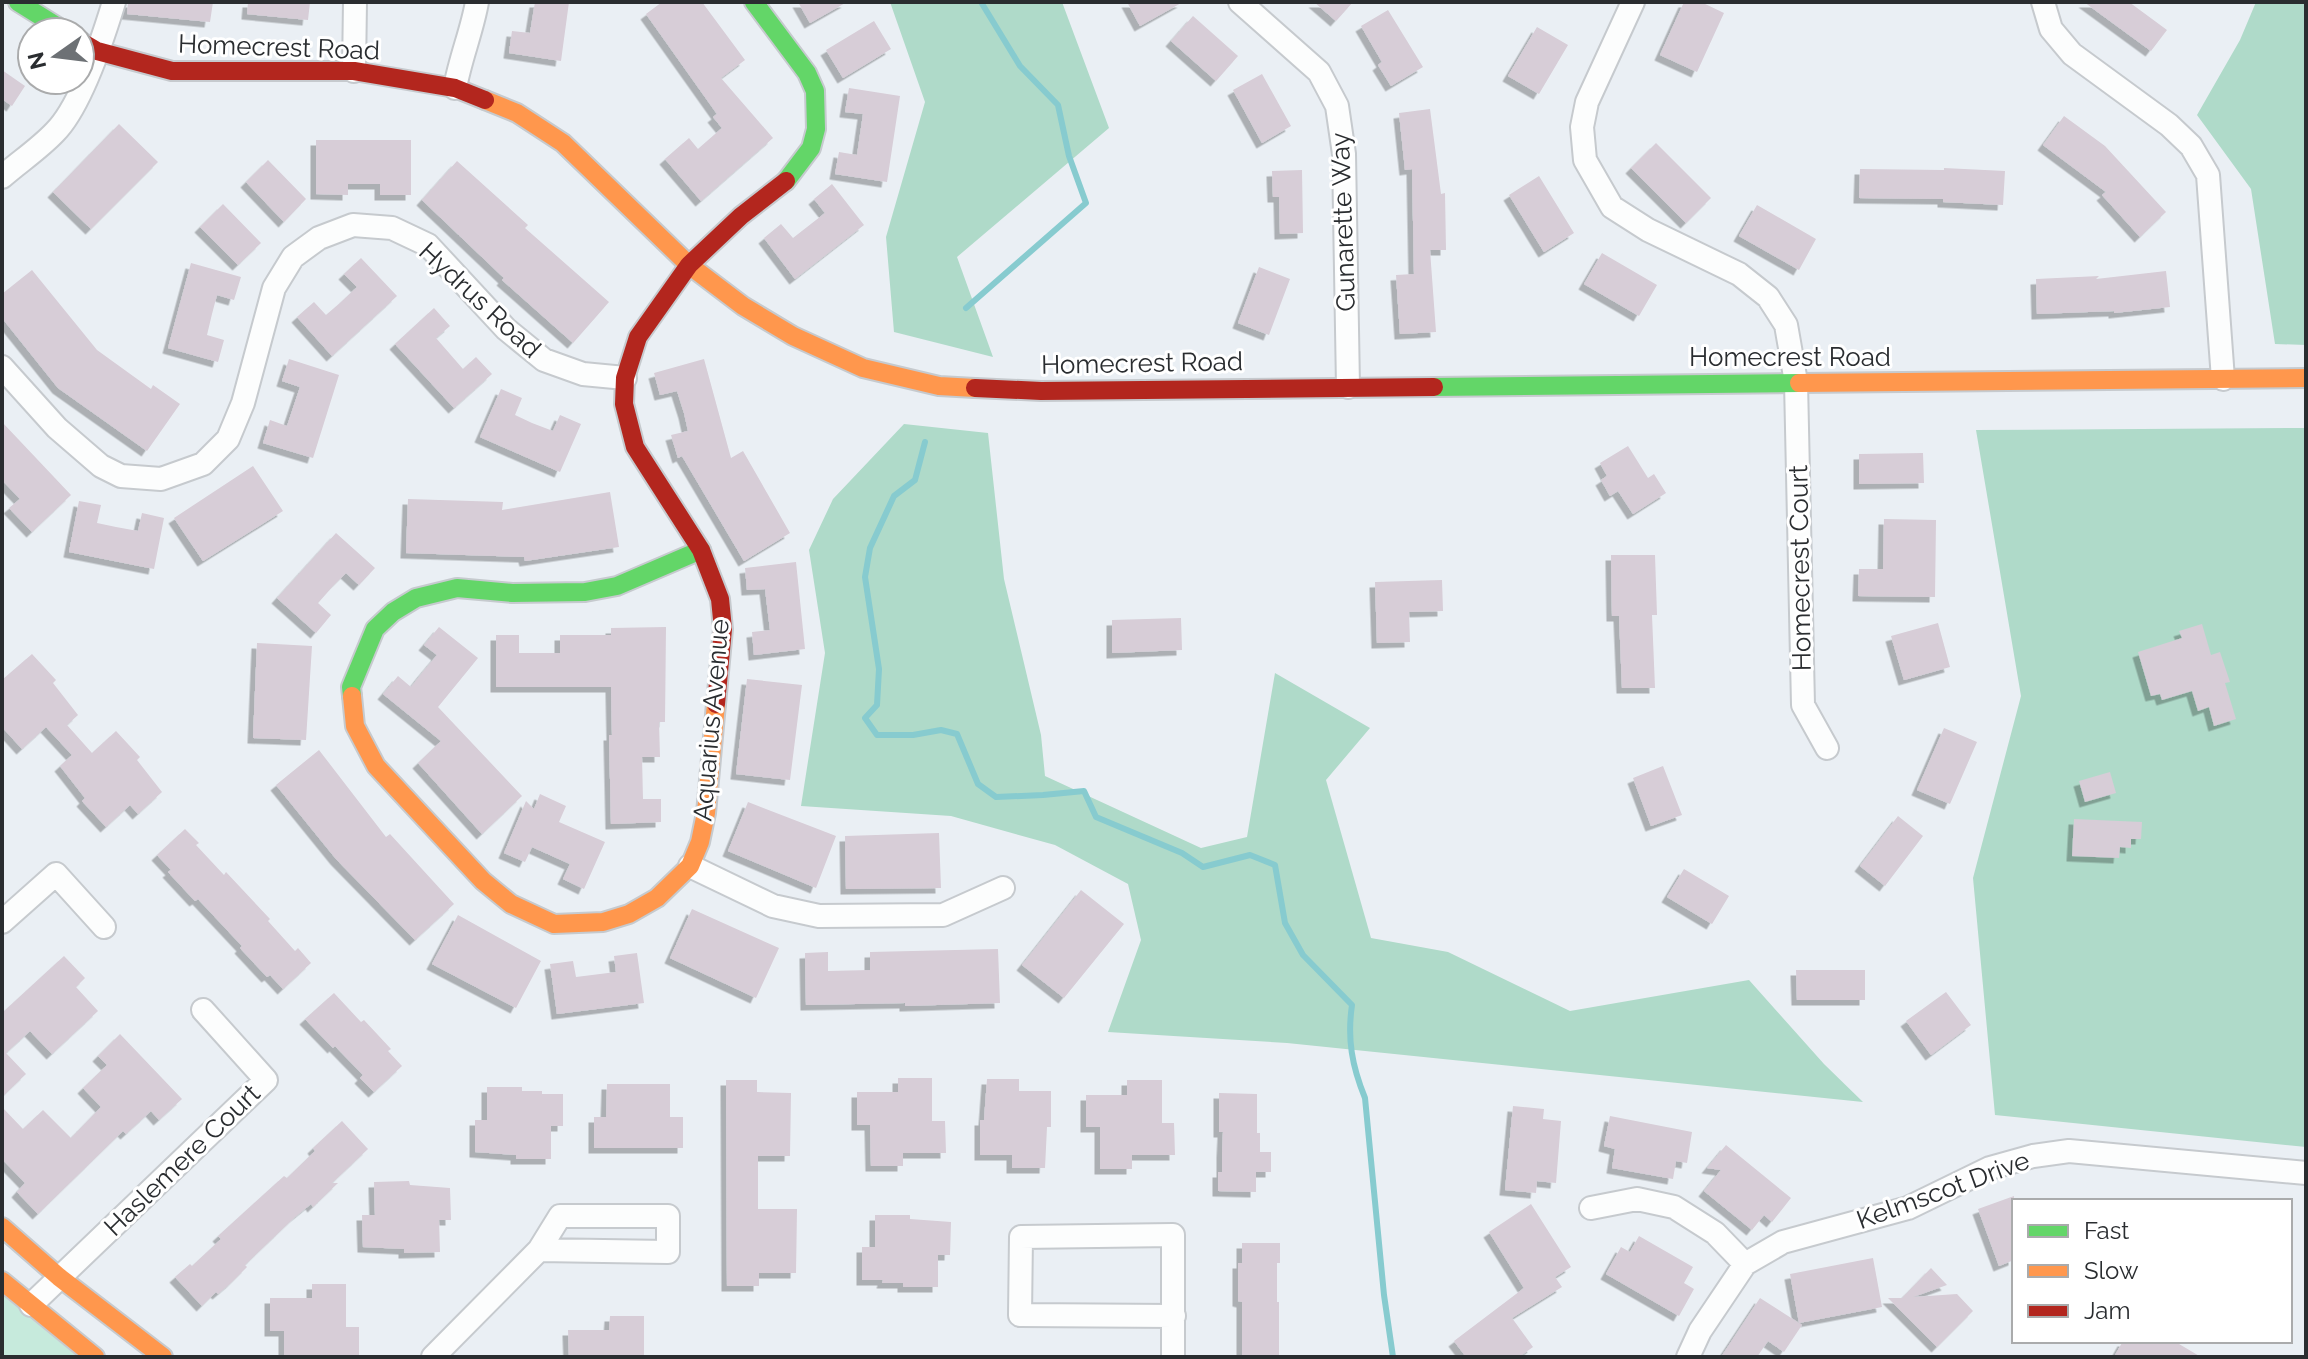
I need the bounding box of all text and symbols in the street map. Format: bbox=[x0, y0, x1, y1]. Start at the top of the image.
north arrow bbox=[16, 16, 96, 96]
street label: Homecrest Road bbox=[177, 28, 381, 66]
text: N bbox=[22, 50, 51, 72]
street label: Gunarette Way bbox=[1325, 132, 1361, 312]
street label: Hydrus Road bbox=[413, 236, 547, 364]
street label: Homecrest Road bbox=[1689, 342, 1891, 372]
street label: Homecrest Road bbox=[1041, 346, 1243, 380]
street label: Homecrest Court bbox=[1783, 464, 1817, 671]
street label: Aquarius Avenue bbox=[687, 618, 735, 822]
street label: Haslemere Court bbox=[98, 1078, 266, 1242]
street label: Kelmscot Drive bbox=[1853, 1145, 2033, 1235]
legend bbox=[2012, 1199, 2292, 1343]
text: Fast bbox=[2084, 1216, 2129, 1245]
text: Slow bbox=[2084, 1256, 2139, 1285]
text: Jam bbox=[2084, 1296, 2130, 1325]

